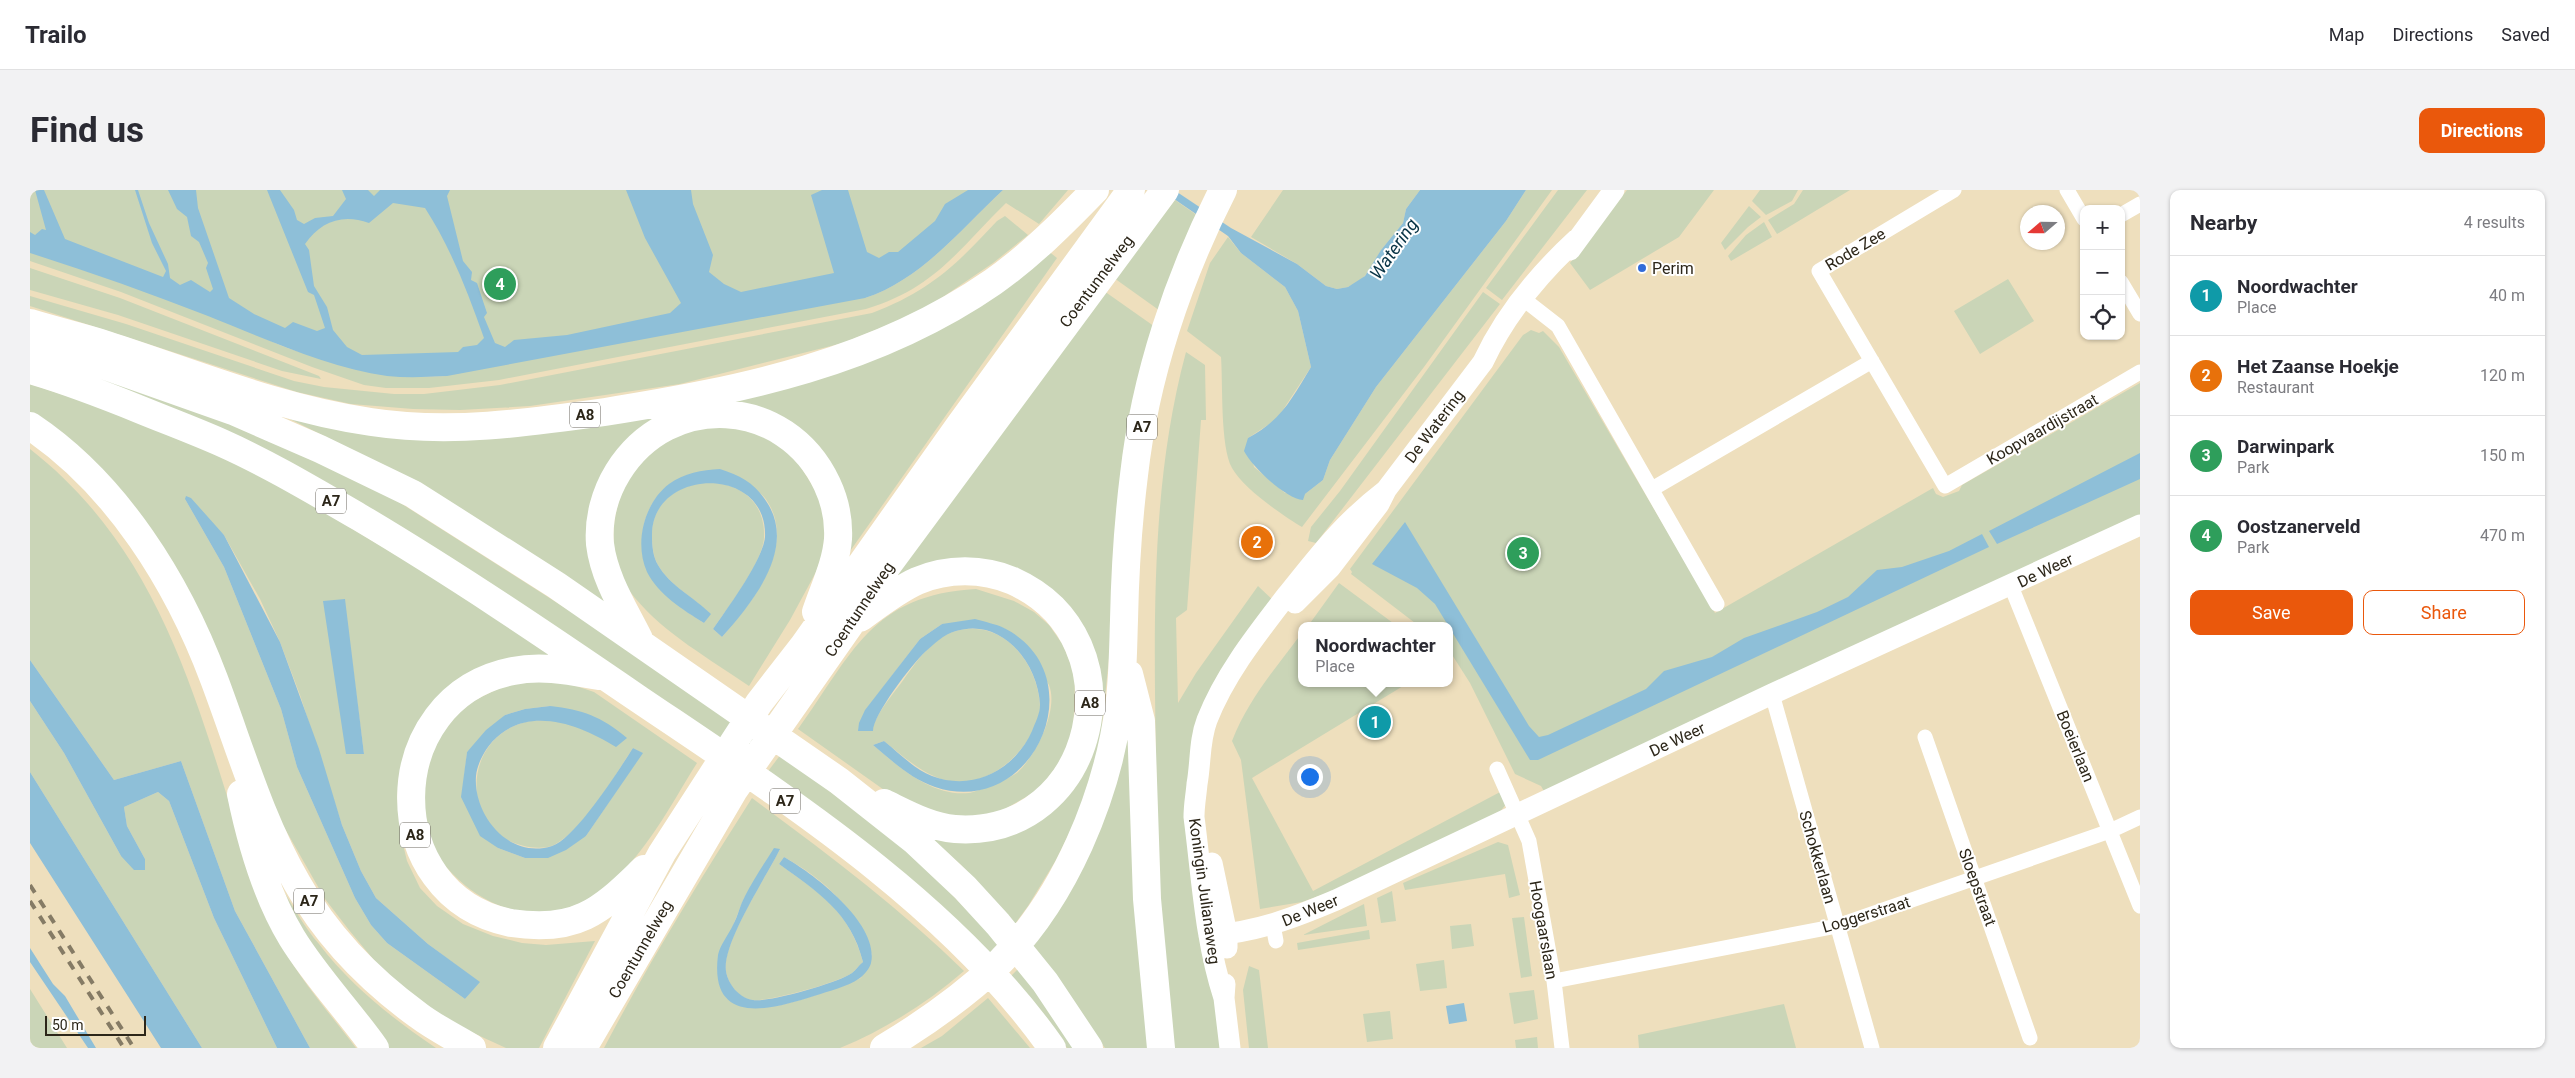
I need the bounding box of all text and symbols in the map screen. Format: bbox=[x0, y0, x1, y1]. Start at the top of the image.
text: Trailo bbox=[25, 21, 87, 49]
text: Map bbox=[2329, 24, 2364, 45]
text: Directions bbox=[2392, 24, 2473, 45]
text: Saved bbox=[2501, 24, 2550, 45]
button: Directions bbox=[2419, 108, 2545, 153]
text: Find us bbox=[30, 110, 144, 151]
north arrow bbox=[2020, 205, 2065, 250]
map controls bbox=[2080, 205, 2125, 340]
button: + bbox=[2080, 205, 2125, 250]
text: Nearby bbox=[2190, 211, 2257, 235]
text: 4 results bbox=[2464, 213, 2525, 232]
water label: Watering bbox=[1365, 214, 1422, 283]
street label: Rode Zee bbox=[1822, 224, 1889, 275]
street label: Coentunnelweg bbox=[1056, 231, 1137, 331]
button: − bbox=[2080, 250, 2125, 295]
place label: Perim bbox=[1652, 259, 1694, 278]
marker: Perim bbox=[1636, 262, 1648, 274]
pin: 4 bbox=[484, 265, 516, 303]
text: Noordwachter bbox=[2237, 275, 2358, 298]
text: 1 bbox=[2201, 286, 2211, 305]
text: 40 m bbox=[2489, 286, 2525, 305]
button: locate bbox=[2080, 295, 2125, 340]
text: Place bbox=[2237, 298, 2277, 317]
text: Het Zaanse Hoekje bbox=[2237, 355, 2399, 378]
text: 2 bbox=[2201, 366, 2211, 385]
text: 120 m bbox=[2480, 366, 2525, 385]
text: Restaurant bbox=[2237, 378, 2314, 397]
street label: De Watering bbox=[1401, 386, 1468, 467]
street label: Koopvaardijstraat bbox=[1983, 390, 2101, 469]
road number: A8 bbox=[570, 402, 600, 428]
road number: A7 bbox=[1127, 414, 1157, 440]
text: Darwinpark bbox=[2237, 435, 2334, 458]
text: 3 bbox=[2201, 446, 2211, 465]
text: 150 m bbox=[2480, 446, 2525, 465]
text: Park bbox=[2237, 458, 2269, 477]
road number: A7 bbox=[316, 488, 346, 514]
text: Oostzanerveld bbox=[2237, 515, 2360, 538]
pin: 2 bbox=[1241, 523, 1273, 561]
text: 4 bbox=[2201, 526, 2211, 545]
text: 470 m bbox=[2480, 526, 2525, 545]
pin: 3 bbox=[1507, 534, 1539, 572]
text: Park bbox=[2237, 538, 2269, 557]
street label: De Weer bbox=[2014, 549, 2077, 592]
street label: Coentunnelweg bbox=[821, 558, 898, 660]
button: Save bbox=[2190, 590, 2353, 635]
button: Share bbox=[2363, 590, 2525, 635]
popup bbox=[1298, 622, 1453, 687]
text: Noordwachter bbox=[1315, 634, 1436, 657]
text: Place bbox=[1315, 657, 1355, 676]
road number: A8 bbox=[1075, 690, 1105, 716]
pin: 1 bbox=[1359, 703, 1391, 741]
street label: Boeierlaan bbox=[2053, 708, 2098, 785]
street label: De Weer bbox=[1646, 718, 1709, 761]
your location bbox=[1297, 764, 1323, 790]
road number: A7 bbox=[770, 788, 800, 814]
street label: Schokkerlaan bbox=[1795, 808, 1840, 906]
street label: Koningin Julianaweg bbox=[1185, 817, 1224, 965]
road number: A8 bbox=[400, 822, 430, 848]
street label: Sloepstraat bbox=[1955, 846, 2000, 929]
street label: Hoogaarslaan bbox=[1525, 879, 1562, 981]
road number: A7 bbox=[294, 888, 324, 914]
street label: De Weer bbox=[1279, 890, 1342, 930]
street label: Loggerstraat bbox=[1820, 892, 1912, 937]
street label: Coentunnelweg bbox=[605, 897, 676, 1002]
scale bar bbox=[45, 1013, 146, 1036]
text: 50 m bbox=[52, 1017, 84, 1033]

